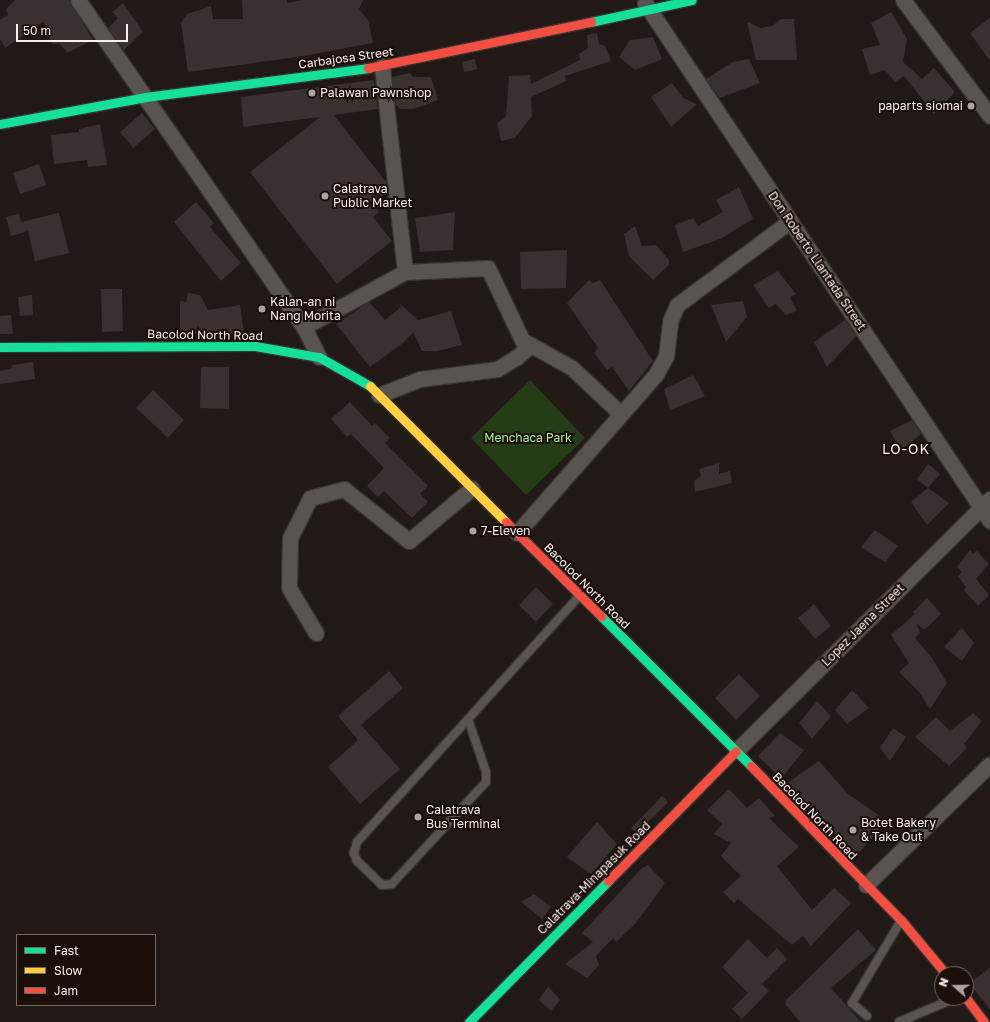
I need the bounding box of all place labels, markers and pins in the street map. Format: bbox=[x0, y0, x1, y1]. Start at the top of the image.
place label: Palawan Pawnshop bbox=[320, 86, 431, 100]
marker: Palawan Pawnshop bbox=[307, 88, 317, 98]
place label: paparts siomai bbox=[878, 99, 963, 113]
marker: paparts siomai bbox=[966, 101, 976, 111]
place label: Calatrava Public Market bbox=[333, 182, 412, 210]
marker: Calatrava Public Market bbox=[320, 191, 330, 201]
place label: Kalan-an ni Nang Morita bbox=[270, 295, 341, 323]
marker: Kalan-an ni Nang Morita bbox=[257, 304, 267, 314]
place label: 7-Eleven bbox=[481, 524, 530, 538]
marker: 7-Eleven bbox=[468, 526, 478, 536]
place label: Calatrava Bus Terminal bbox=[426, 803, 500, 831]
marker: Calatrava Bus Terminal bbox=[413, 812, 423, 822]
place label: Botet Bakery & Take Out bbox=[861, 816, 936, 844]
marker: Botet Bakery & Take Out bbox=[848, 825, 858, 835]

